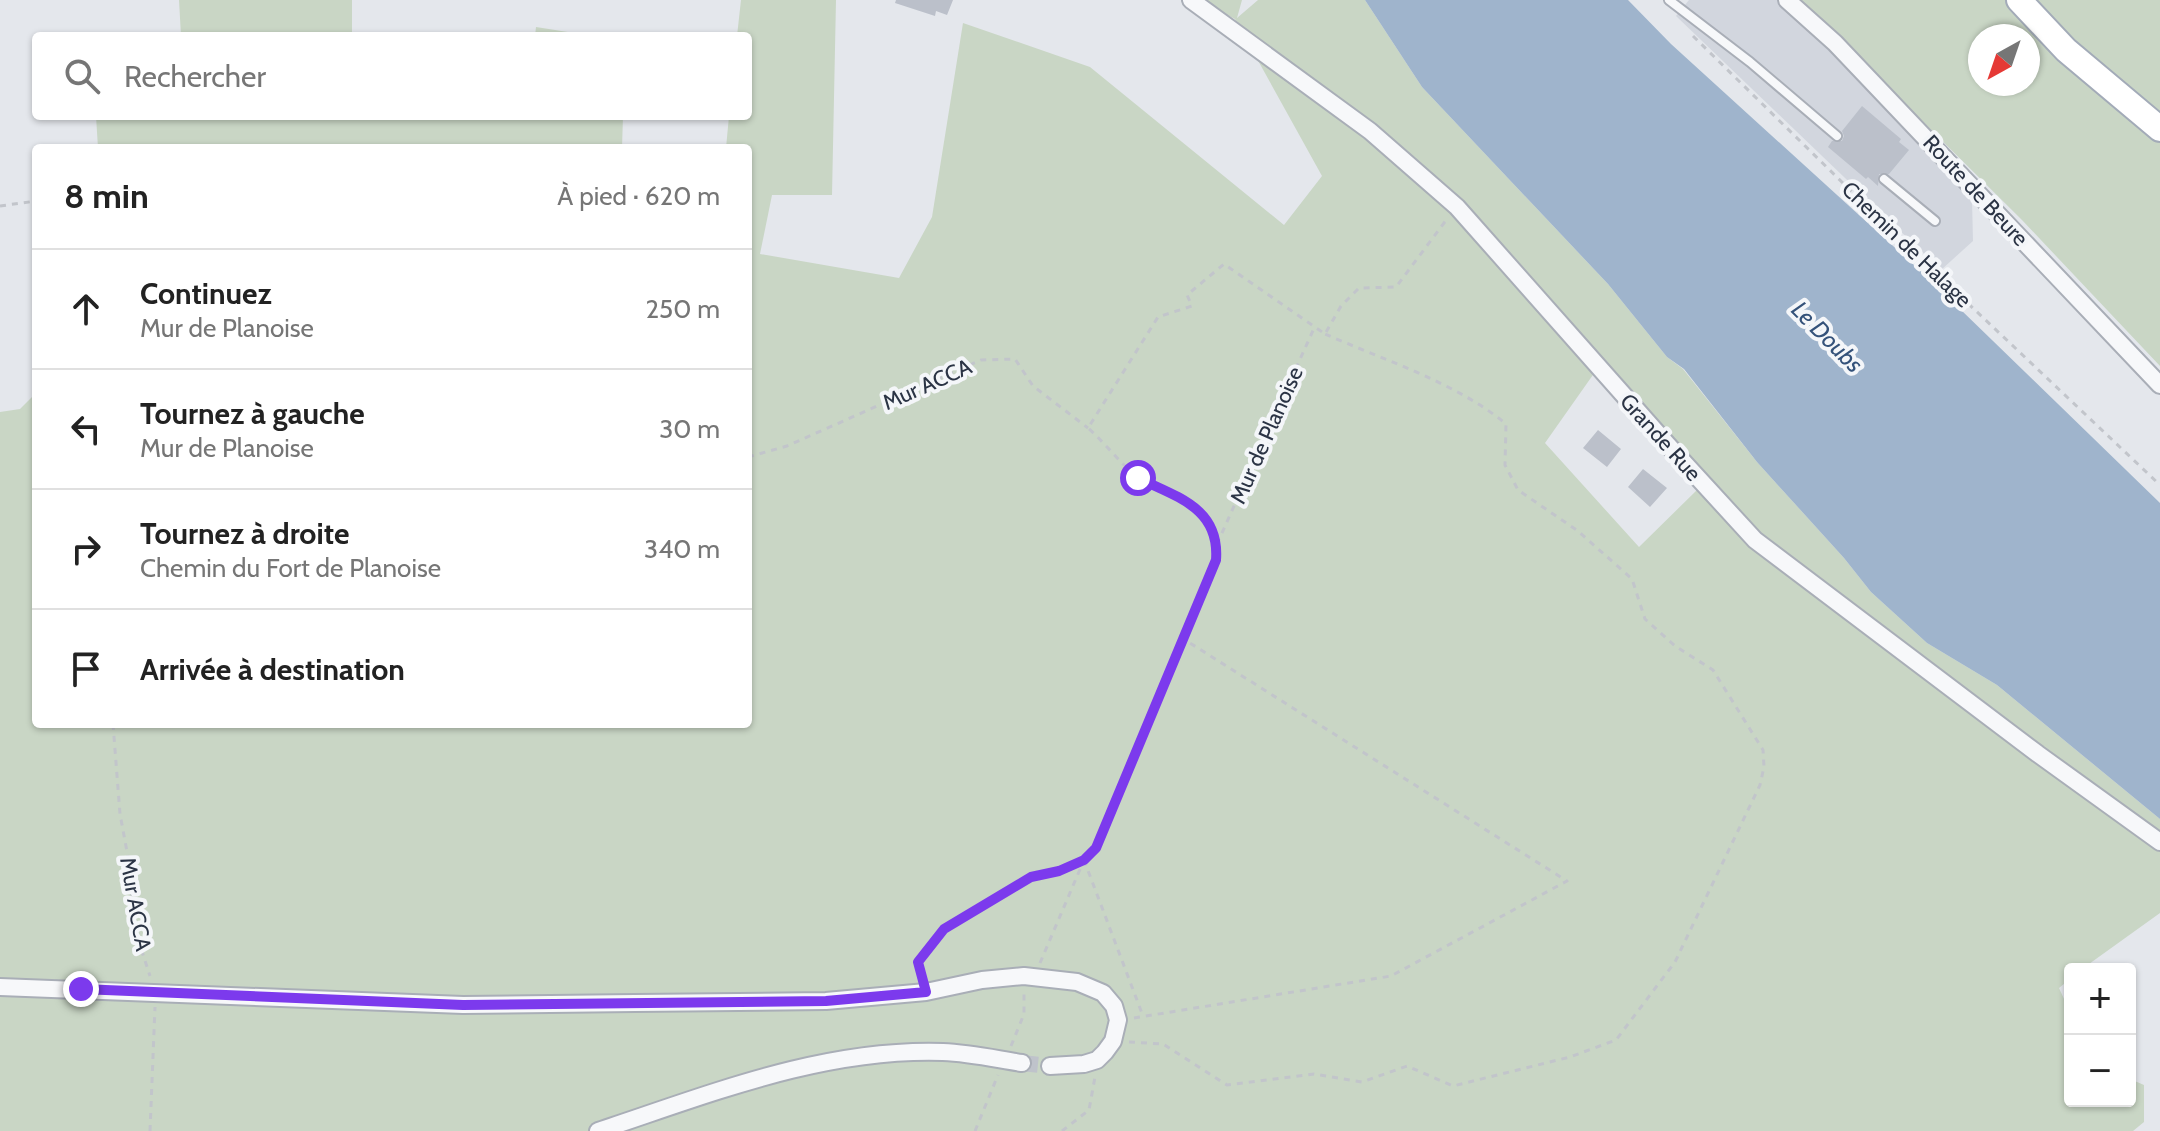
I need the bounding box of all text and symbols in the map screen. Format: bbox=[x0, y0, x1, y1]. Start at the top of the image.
north arrow bbox=[1968, 24, 2040, 96]
search box bbox=[32, 32, 752, 120]
icon: search bbox=[60, 54, 104, 98]
text: Rechercher bbox=[124, 58, 266, 95]
street label: Route de Beure bbox=[1917, 129, 2034, 252]
text: 8 min bbox=[64, 175, 149, 217]
street label: Chemin de Halage bbox=[1836, 176, 1977, 313]
text: À pied · 620 m bbox=[557, 180, 720, 212]
text: Continuez bbox=[140, 275, 272, 312]
icon: ahead bbox=[64, 287, 108, 331]
text: 250 m bbox=[646, 293, 720, 325]
water label: Le Doubs bbox=[1786, 295, 1869, 378]
text: Mur de Planoise bbox=[140, 312, 314, 344]
street label: Mur ACCA bbox=[878, 353, 976, 416]
street label: Mur de Planoise bbox=[1224, 363, 1309, 508]
street label: Grande Rue bbox=[1614, 388, 1707, 487]
text: Tournez à gauche bbox=[140, 395, 365, 432]
icon: left bbox=[64, 407, 108, 451]
text: 30 m bbox=[659, 413, 720, 445]
text: Mur de Planoise bbox=[140, 432, 314, 464]
route start bbox=[1120, 460, 1156, 496]
text: Tournez à droite bbox=[140, 515, 349, 552]
icon: right bbox=[64, 527, 108, 571]
text: 340 m bbox=[644, 533, 720, 565]
text: Chemin du Fort de Planoise bbox=[140, 552, 441, 584]
icon: arrive bbox=[64, 647, 108, 691]
text: Arrivée à destination bbox=[140, 651, 405, 688]
street label: Mur ACCA bbox=[114, 855, 157, 953]
map controls bbox=[2064, 963, 2136, 1107]
button: + bbox=[2064, 963, 2136, 1035]
route end bbox=[63, 971, 99, 1007]
button: − bbox=[2064, 1035, 2136, 1107]

